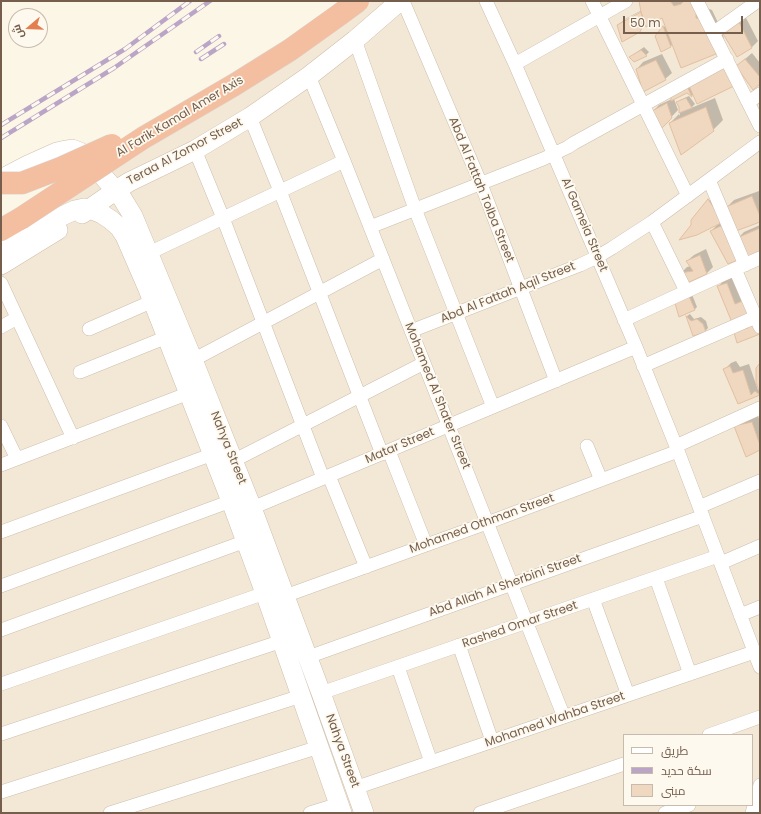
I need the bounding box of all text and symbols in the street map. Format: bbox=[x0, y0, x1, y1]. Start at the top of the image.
north arrow bbox=[8, 8, 48, 48]
scale bar bbox=[625, 8, 745, 34]
text: 50 m bbox=[630, 14, 661, 31]
text: ش bbox=[8, 22, 27, 41]
street label: Al Farik Kamal Amer Axis bbox=[114, 73, 246, 161]
street label: Teraa Al Zomor Street bbox=[125, 115, 245, 189]
street label: Abd Al Fattah Tolba Street bbox=[445, 115, 517, 265]
street label: Al Gameia Street bbox=[558, 176, 610, 274]
street label: Abd Al Fattah Aqil Street bbox=[439, 259, 577, 327]
street label: Mohamed Al Shater Street bbox=[401, 321, 473, 471]
street label: Nahya Street bbox=[207, 409, 249, 487]
street label: Matar Street bbox=[363, 425, 437, 467]
street label: Mohamed Othman Street bbox=[408, 491, 556, 557]
street label: Abd Allah Al Sherbini Street bbox=[427, 552, 583, 620]
street label: Rashed Omar Street bbox=[461, 599, 579, 651]
street label: Mohamed Wahba Street bbox=[483, 689, 627, 751]
street label: Nahya Street bbox=[322, 712, 362, 790]
legend bbox=[623, 734, 753, 806]
text: طريق bbox=[661, 742, 688, 759]
text: سكة حديد bbox=[661, 762, 712, 779]
text: مبنى bbox=[661, 782, 686, 799]

